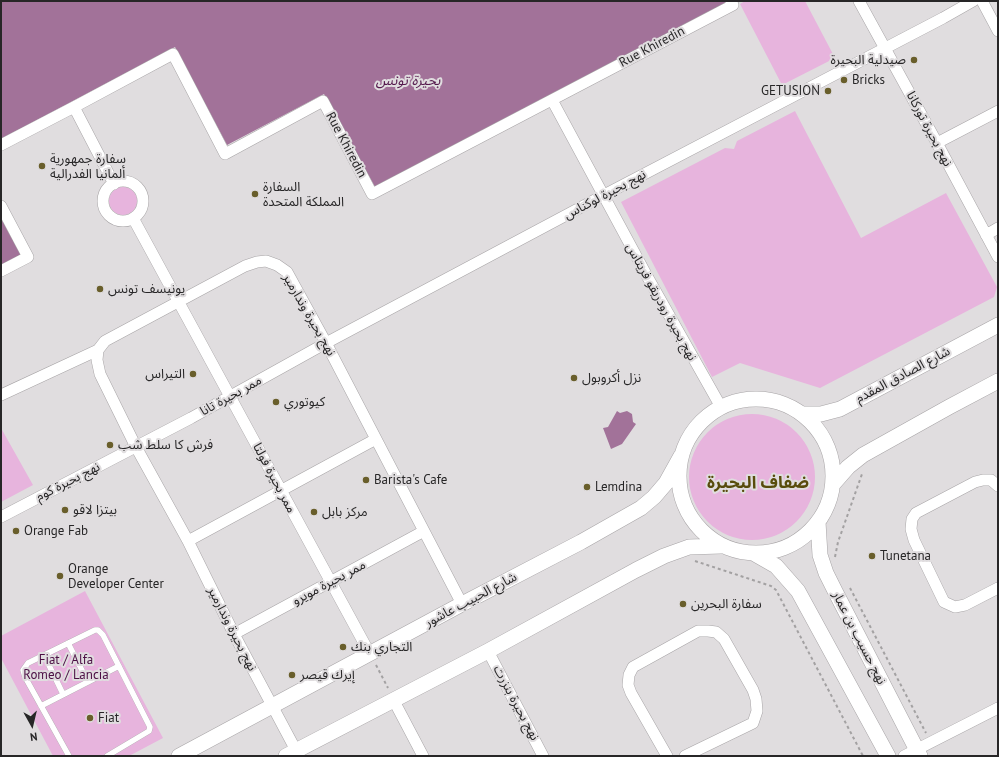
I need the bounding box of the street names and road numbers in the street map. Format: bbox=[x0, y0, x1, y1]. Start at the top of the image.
street label: Rue Khiredin bbox=[617, 23, 687, 71]
street label: نهج بحيرة توركانا bbox=[903, 89, 955, 169]
street label: Rue Khiredin bbox=[322, 110, 370, 180]
street label: نهج بحيرة لوكناس bbox=[561, 167, 649, 223]
street label: نهج بحيرة رودريقو فريتاس bbox=[622, 241, 700, 363]
street label: نهج بحيرة وندارمير bbox=[279, 271, 339, 359]
street label: شارع الصادق المقدم bbox=[853, 344, 953, 406]
street label: ممر بحيرة تانا bbox=[198, 373, 264, 419]
street label: ممر بحيرة فولتا bbox=[249, 440, 299, 516]
street label: نهج بحيرة كوم bbox=[33, 459, 103, 505]
street label: ممر بحيرة مويرو bbox=[290, 557, 368, 609]
street label: شارع الحبيب عاشور bbox=[422, 569, 520, 631]
street label: نهج بحيرة وندارمير bbox=[204, 584, 260, 674]
street label: نهج حسيب بن عمار bbox=[829, 589, 889, 687]
street label: نهج بحيرة بنزرت bbox=[490, 663, 542, 743]

